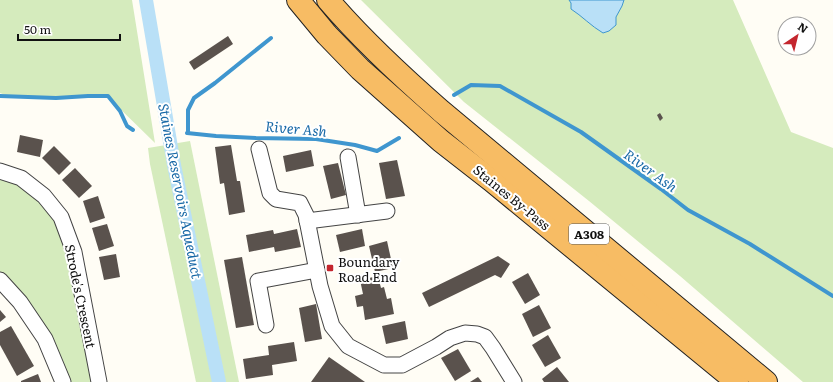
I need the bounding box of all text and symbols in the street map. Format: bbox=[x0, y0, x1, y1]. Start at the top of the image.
scale bar bbox=[18, 16, 120, 42]
north arrow bbox=[777, 16, 817, 56]
text: N bbox=[795, 18, 812, 36]
text: 50 m bbox=[24, 20, 51, 38]
water label: Staines Reservoirs Aqueduct bbox=[154, 102, 208, 281]
water label: River Ash bbox=[265, 115, 328, 141]
water label: River Ash bbox=[620, 144, 682, 197]
street label: Staines By-Pass bbox=[469, 160, 555, 234]
road number: A308 bbox=[569, 224, 609, 244]
street label: Strode's Crescent bbox=[61, 242, 101, 350]
place label: Boundary Road End bbox=[338, 252, 400, 286]
marker: Boundary Road End bbox=[325, 263, 335, 273]

